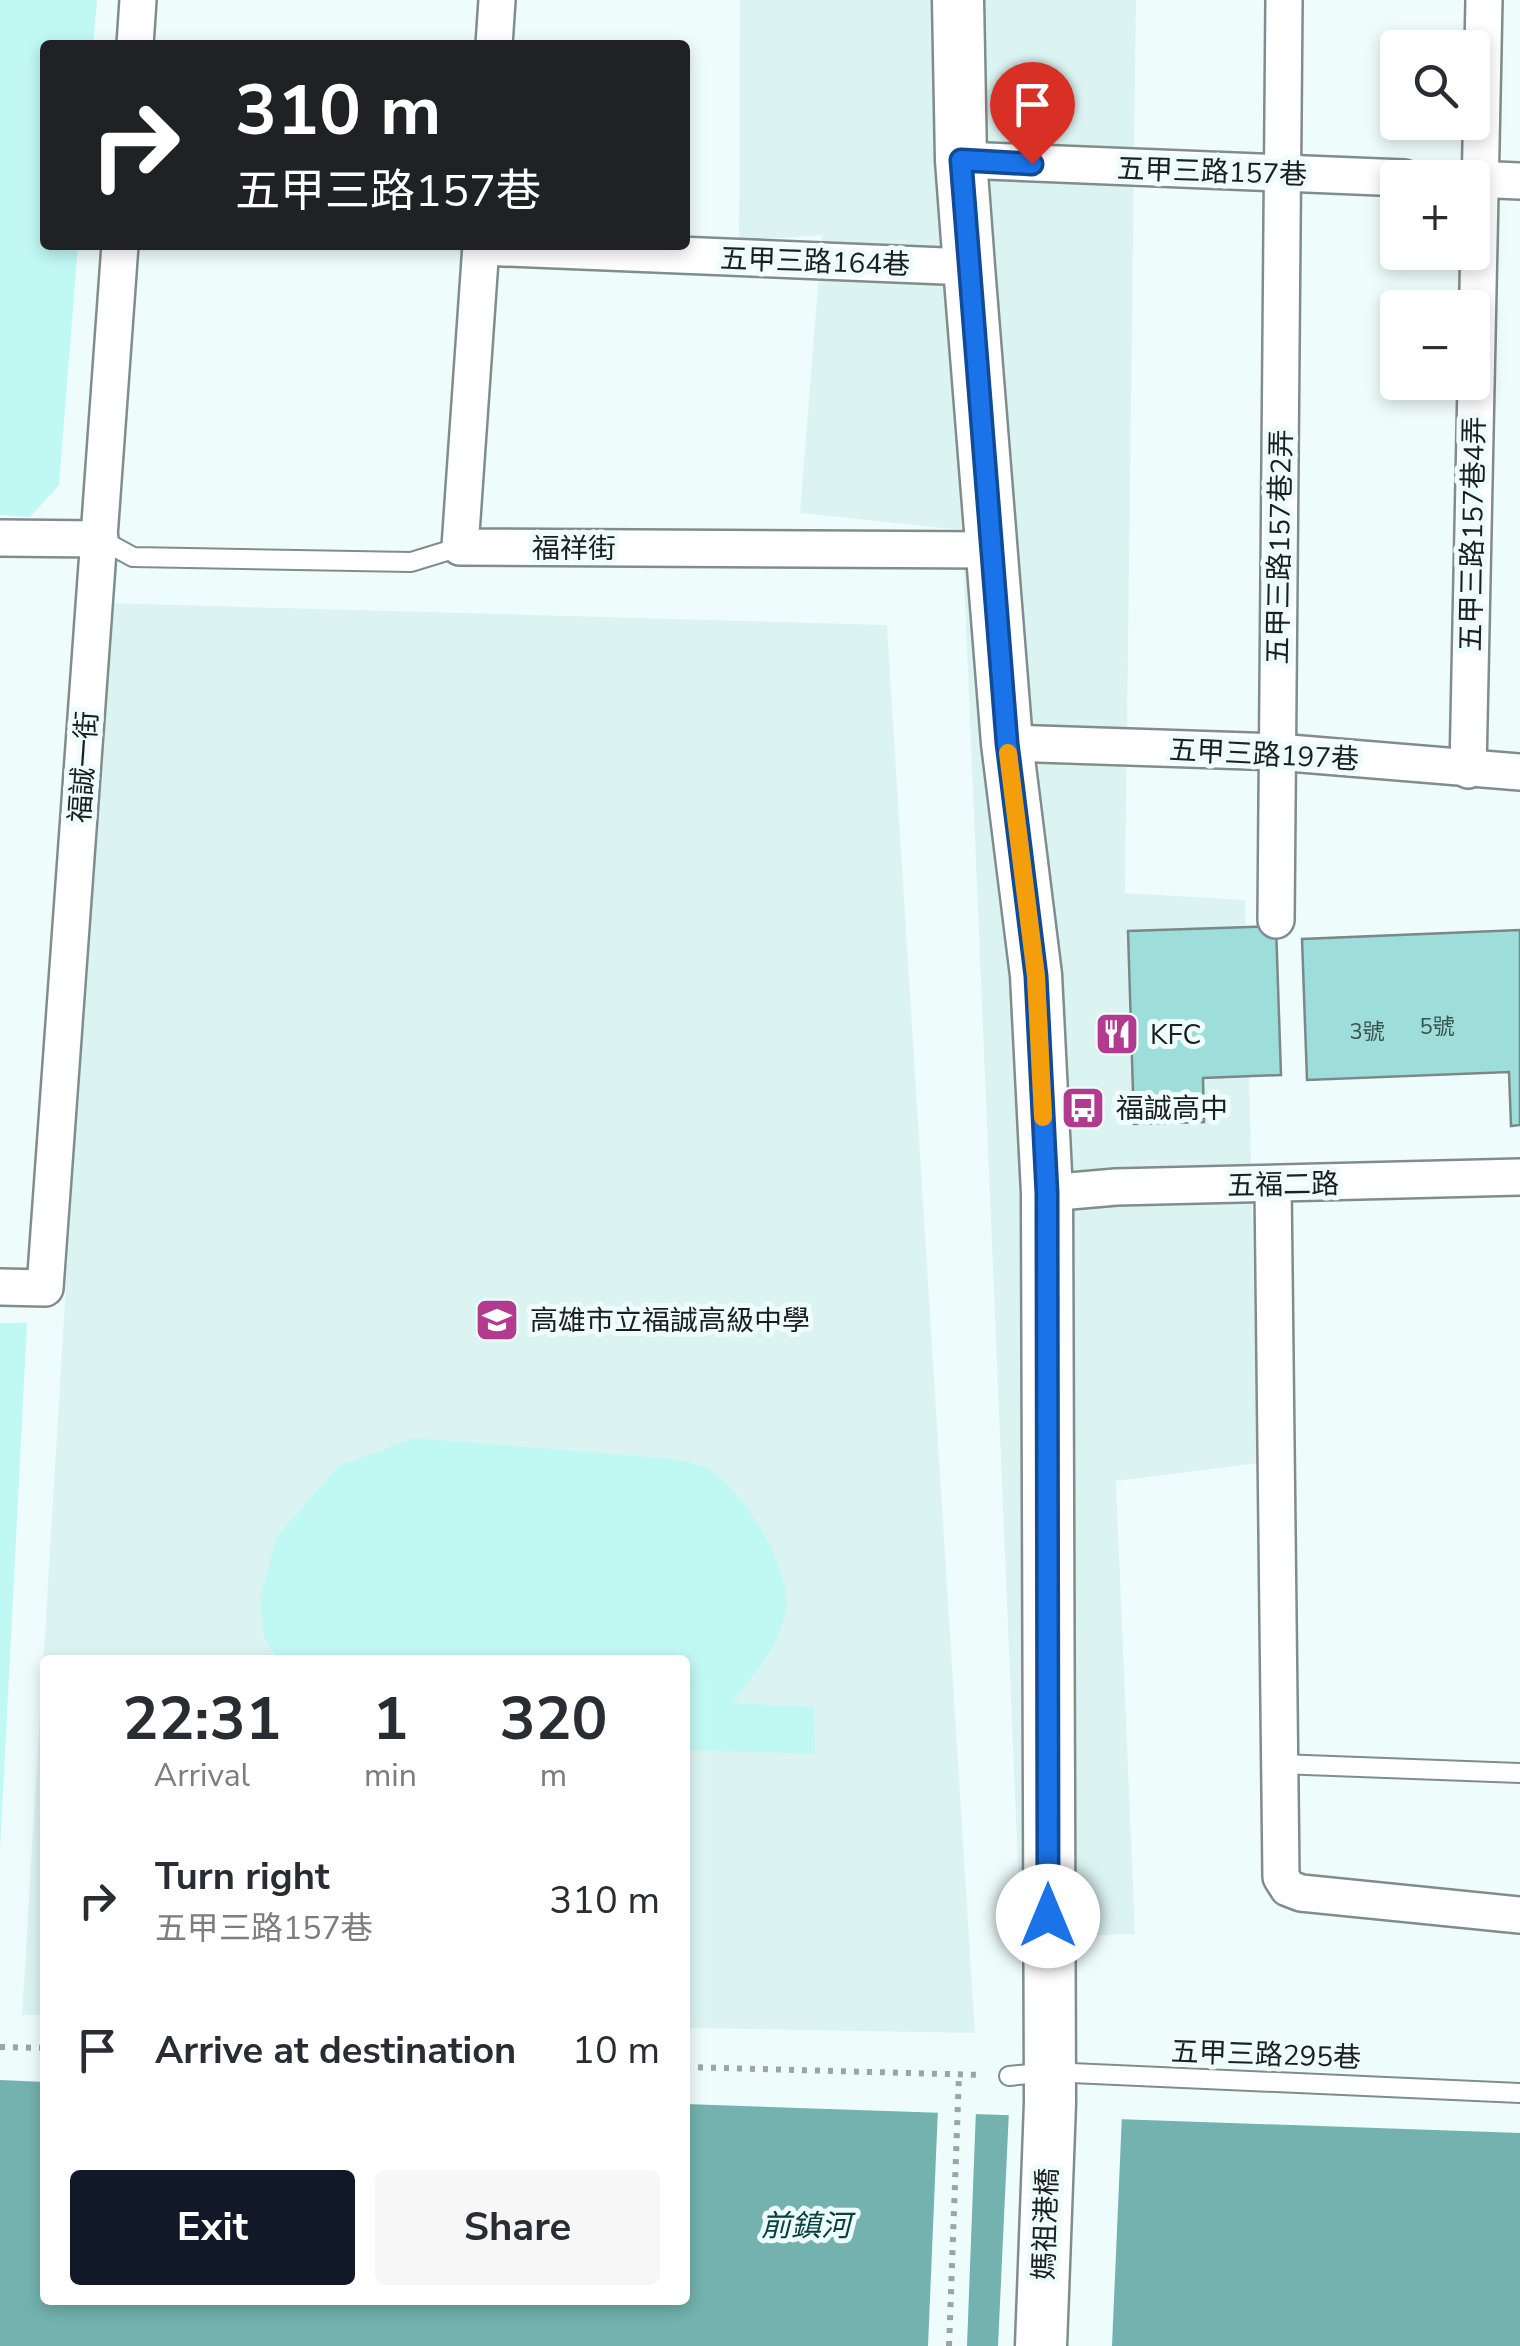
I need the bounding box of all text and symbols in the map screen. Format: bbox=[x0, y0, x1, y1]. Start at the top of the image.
map controls bbox=[1380, 30, 1490, 400]
button: search bbox=[1380, 30, 1490, 140]
pin bbox=[990, 62, 1075, 165]
text: 310 m bbox=[235, 63, 441, 159]
icon: arrive bbox=[1005, 77, 1060, 132]
icon: right bbox=[70, 80, 200, 210]
street label: 五甲三路157巷 bbox=[1116, 150, 1308, 194]
button: + bbox=[1380, 160, 1490, 270]
text: 五甲三路157巷 bbox=[235, 161, 541, 222]
street label: 五甲三路164巷 bbox=[719, 240, 911, 284]
button: − bbox=[1380, 290, 1490, 400]
street label: 五甲三路157巷4弄 bbox=[1452, 416, 1494, 652]
street label: 五甲三路157巷2弄 bbox=[1259, 429, 1301, 665]
street label: 福祥街 bbox=[532, 530, 616, 568]
street label: 福誠一街 bbox=[61, 710, 107, 824]
street label: 五甲三路197巷 bbox=[1168, 731, 1360, 779]
restaurant icon: KFC bbox=[1094, 1011, 1140, 1057]
house number: 5號 bbox=[1419, 1012, 1455, 1042]
place label: KFC bbox=[1150, 1016, 1201, 1054]
house number: 3號 bbox=[1349, 1017, 1385, 1047]
bus stop icon: 福誠高中 bbox=[1060, 1085, 1106, 1131]
place label: 福誠高中 bbox=[1116, 1090, 1228, 1128]
street label: 五福二路 bbox=[1227, 1165, 1339, 1205]
school or university icon: 高雄市立福誠高級中學 bbox=[474, 1297, 520, 1343]
place label: 高雄市立福誠高級中學 bbox=[530, 1302, 810, 1340]
text: 22:31 bbox=[123, 1678, 281, 1760]
text: 1 bbox=[372, 1678, 408, 1760]
text: 320 bbox=[499, 1678, 607, 1760]
text: Arrival bbox=[154, 1754, 250, 1797]
text: min bbox=[364, 1754, 417, 1797]
text: m bbox=[540, 1754, 567, 1797]
text: Turn right bbox=[155, 1851, 330, 1902]
position arrow bbox=[996, 1864, 1100, 1968]
icon: right bbox=[70, 1873, 125, 1928]
text: 310 m bbox=[549, 1875, 660, 1926]
text: 五甲三路157巷 bbox=[155, 1907, 373, 1950]
icon: arrive bbox=[70, 2023, 125, 2078]
text: Arrive at destination bbox=[155, 2025, 516, 2076]
text: 10 m bbox=[572, 2025, 660, 2076]
street label: 五甲三路295巷 bbox=[1170, 2033, 1362, 2077]
street label: 媽祖港橋 bbox=[1025, 2167, 1067, 2281]
button: Exit bbox=[70, 2170, 355, 2285]
button: Share bbox=[375, 2170, 660, 2285]
water label: 前鎮河 bbox=[761, 2206, 856, 2247]

